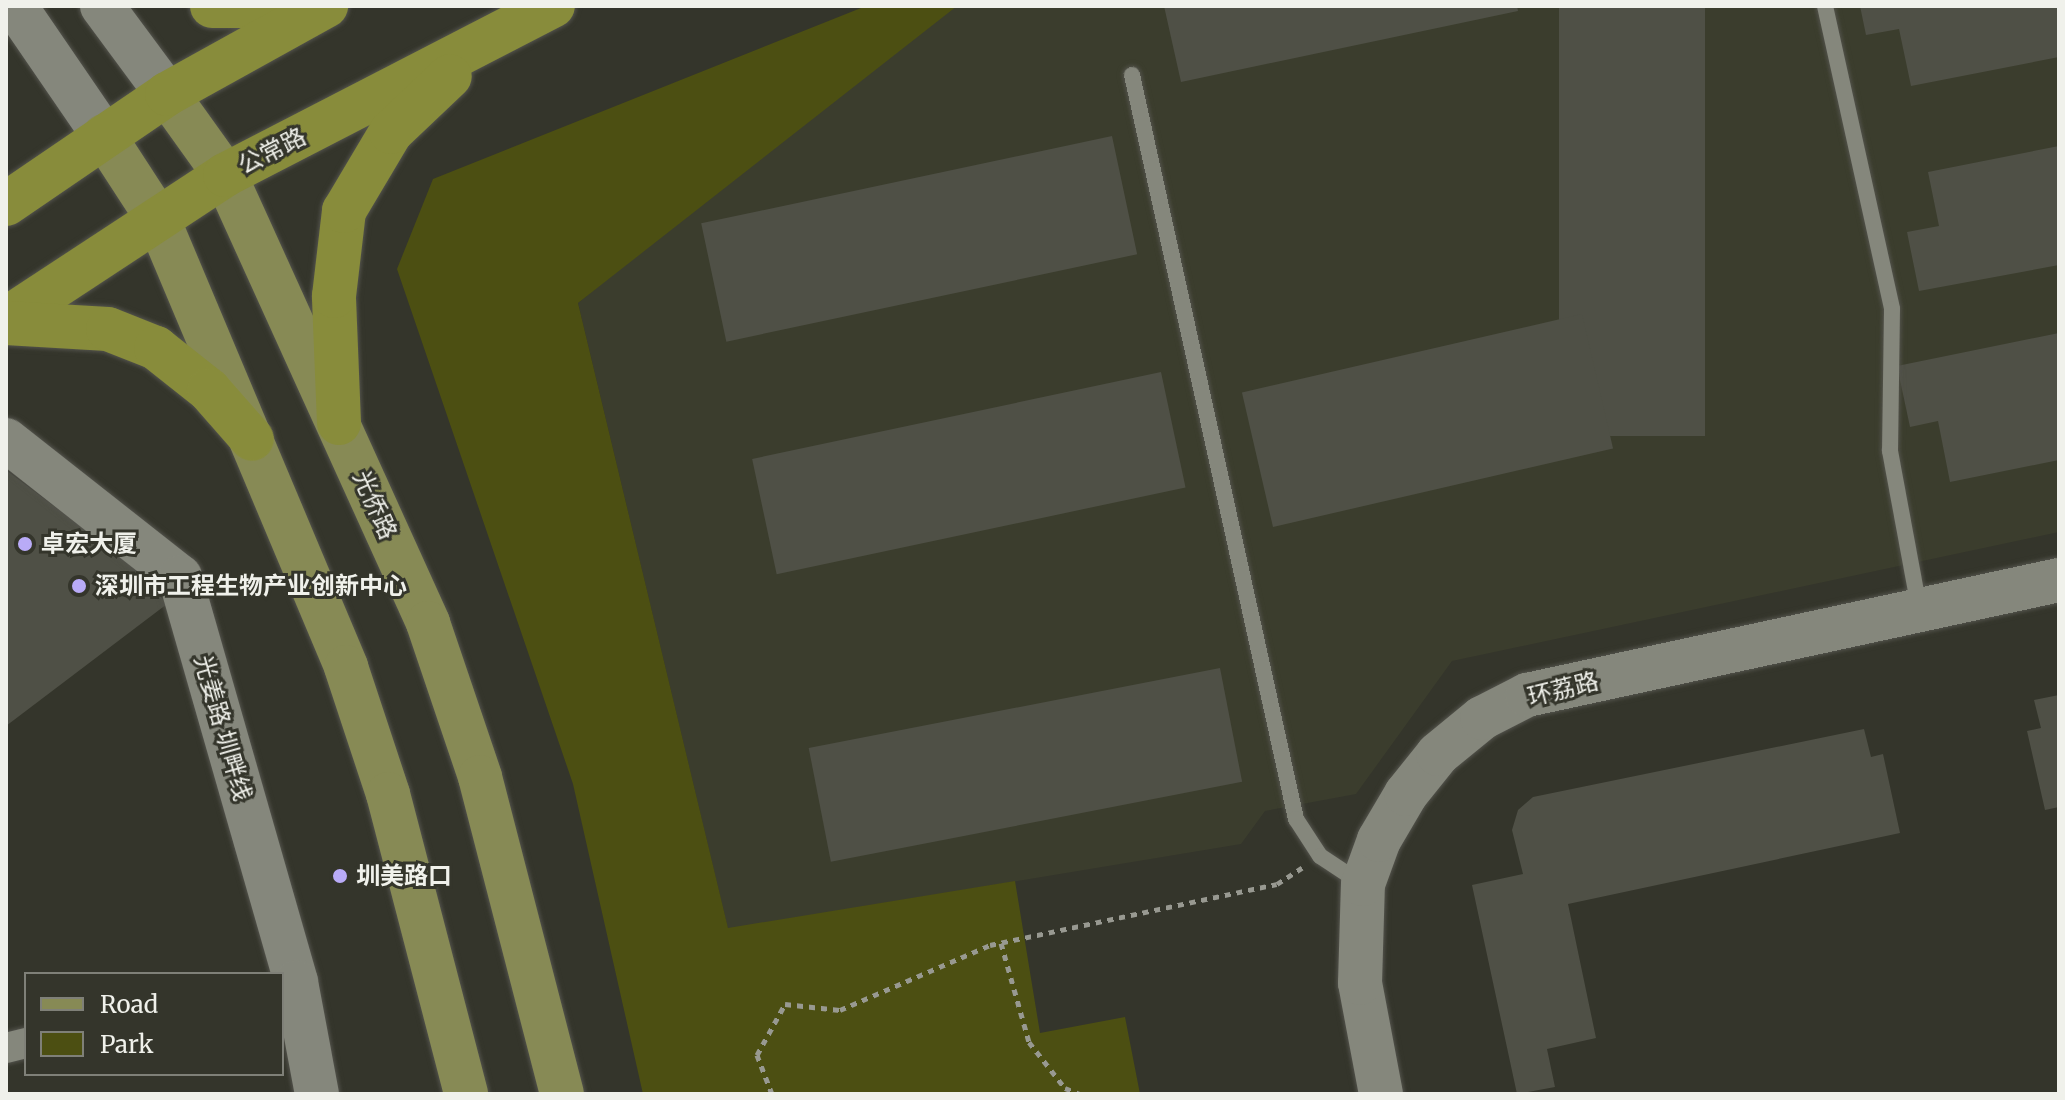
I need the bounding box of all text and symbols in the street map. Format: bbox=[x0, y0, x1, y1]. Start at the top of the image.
street label: 公常路 bbox=[233, 122, 311, 180]
street label: 光侨路 bbox=[347, 466, 403, 544]
place label: 卓宏大厦 bbox=[41, 530, 137, 558]
marker: 卓宏大厦 bbox=[16, 535, 34, 553]
place label: 深圳市工程生物产业创新中心 bbox=[95, 572, 407, 600]
marker: 深圳市工程生物产业创新中心 bbox=[70, 577, 88, 595]
street label: 光姜路 圳畔线 bbox=[189, 652, 257, 804]
street label: 环荔路 bbox=[1525, 666, 1601, 712]
place label: 圳美路口 bbox=[356, 862, 452, 890]
marker: 圳美路口 bbox=[331, 867, 349, 885]
legend bbox=[24, 972, 284, 1076]
text: Road bbox=[100, 989, 158, 1020]
text: Park bbox=[100, 1029, 153, 1060]

